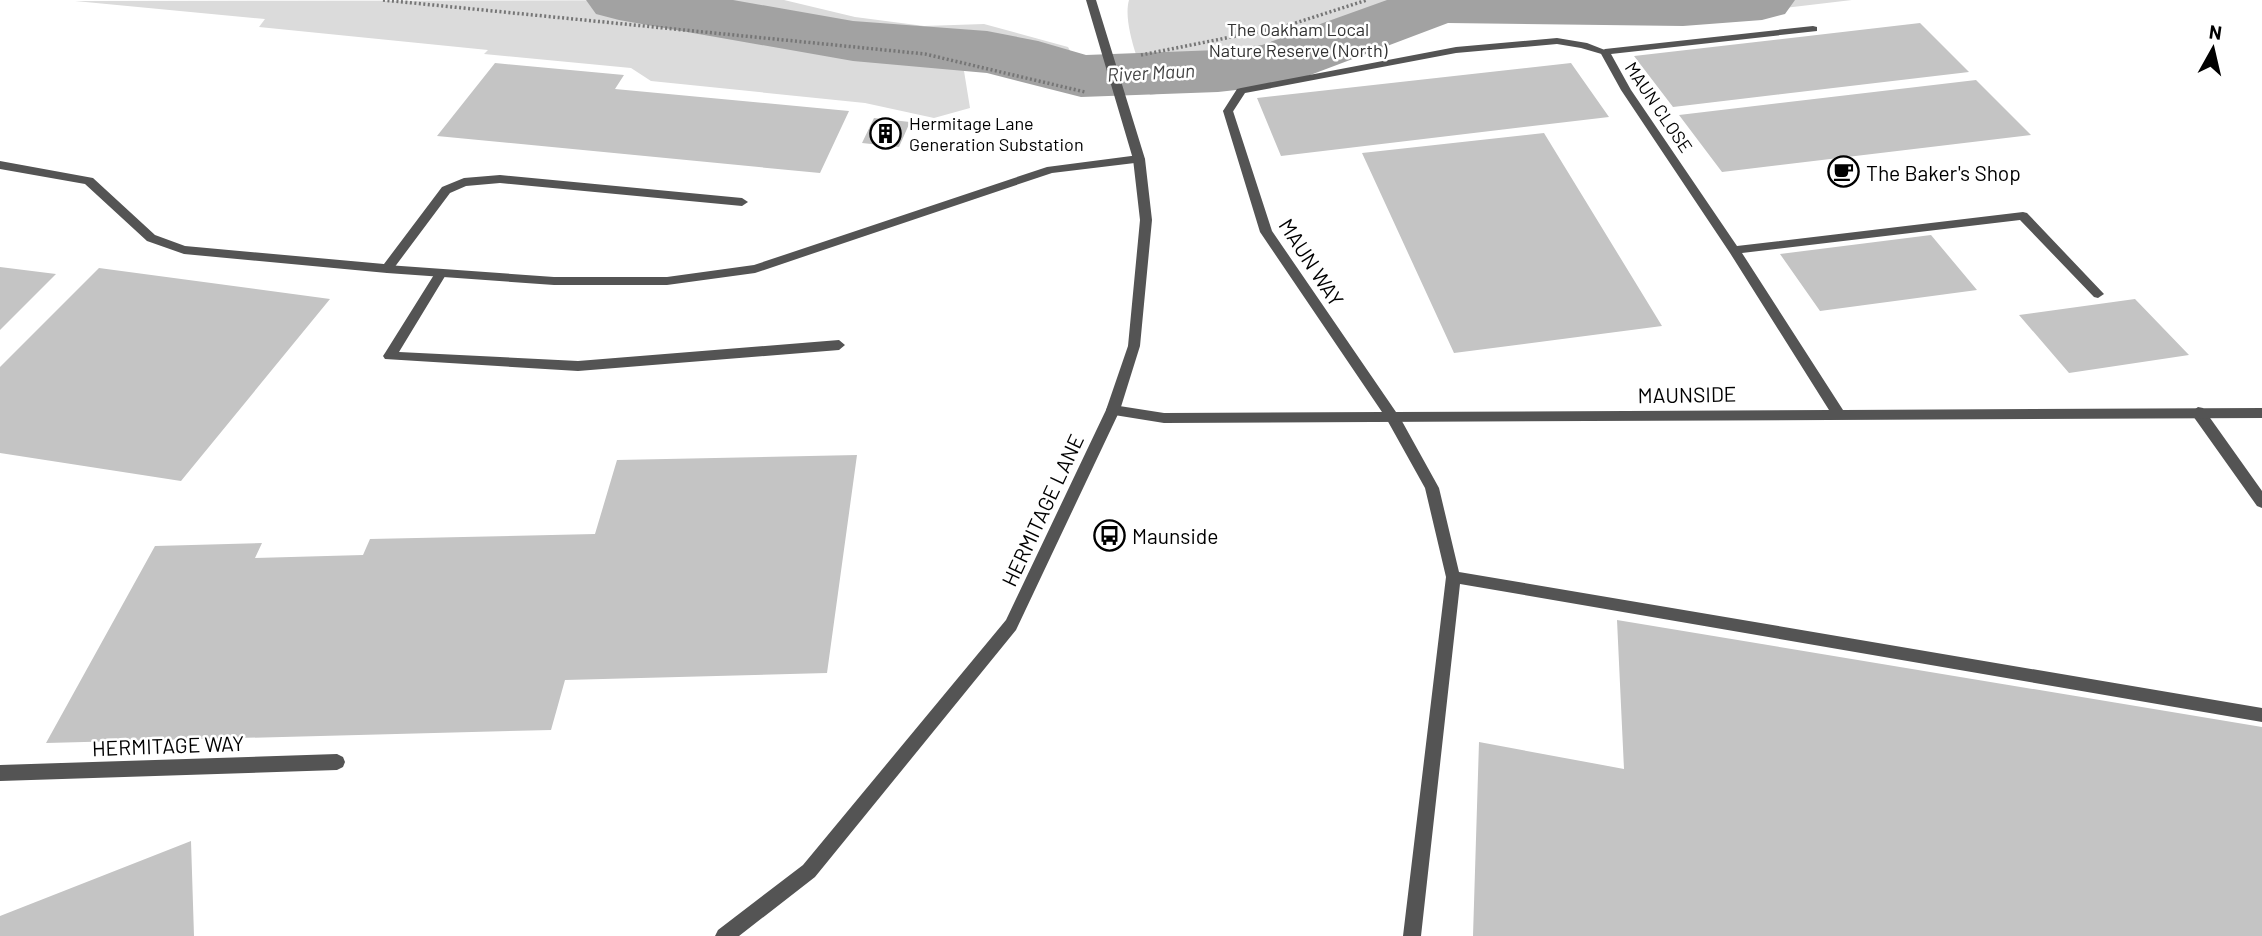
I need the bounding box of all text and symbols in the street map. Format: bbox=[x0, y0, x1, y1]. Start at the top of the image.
north arrow bbox=[2178, 14, 2248, 84]
park label: The Oakham Local Nature Reserve (North) bbox=[1209, 18, 1388, 61]
text: N bbox=[2208, 19, 2223, 44]
street label: MAUN CLOSE bbox=[1621, 57, 1697, 157]
water label: River Maun bbox=[1107, 58, 1195, 86]
place label: Hermitage Lane Generation Substation bbox=[909, 112, 1084, 155]
building icon: Hermitage Lane Generation Substation bbox=[869, 116, 903, 150]
cafe icon: The Baker's Shop bbox=[1826, 155, 1860, 189]
place label: The Baker's Shop bbox=[1866, 160, 2021, 185]
street label: MAUN WAY bbox=[1274, 214, 1350, 311]
street label: MAUNSIDE bbox=[1637, 381, 1737, 407]
street label: HERMITAGE LANE bbox=[996, 430, 1088, 590]
bus stop icon: Maunside bbox=[1092, 518, 1126, 552]
place label: Maunside bbox=[1132, 523, 1218, 548]
street label: HERMITAGE WAY bbox=[91, 730, 245, 760]

